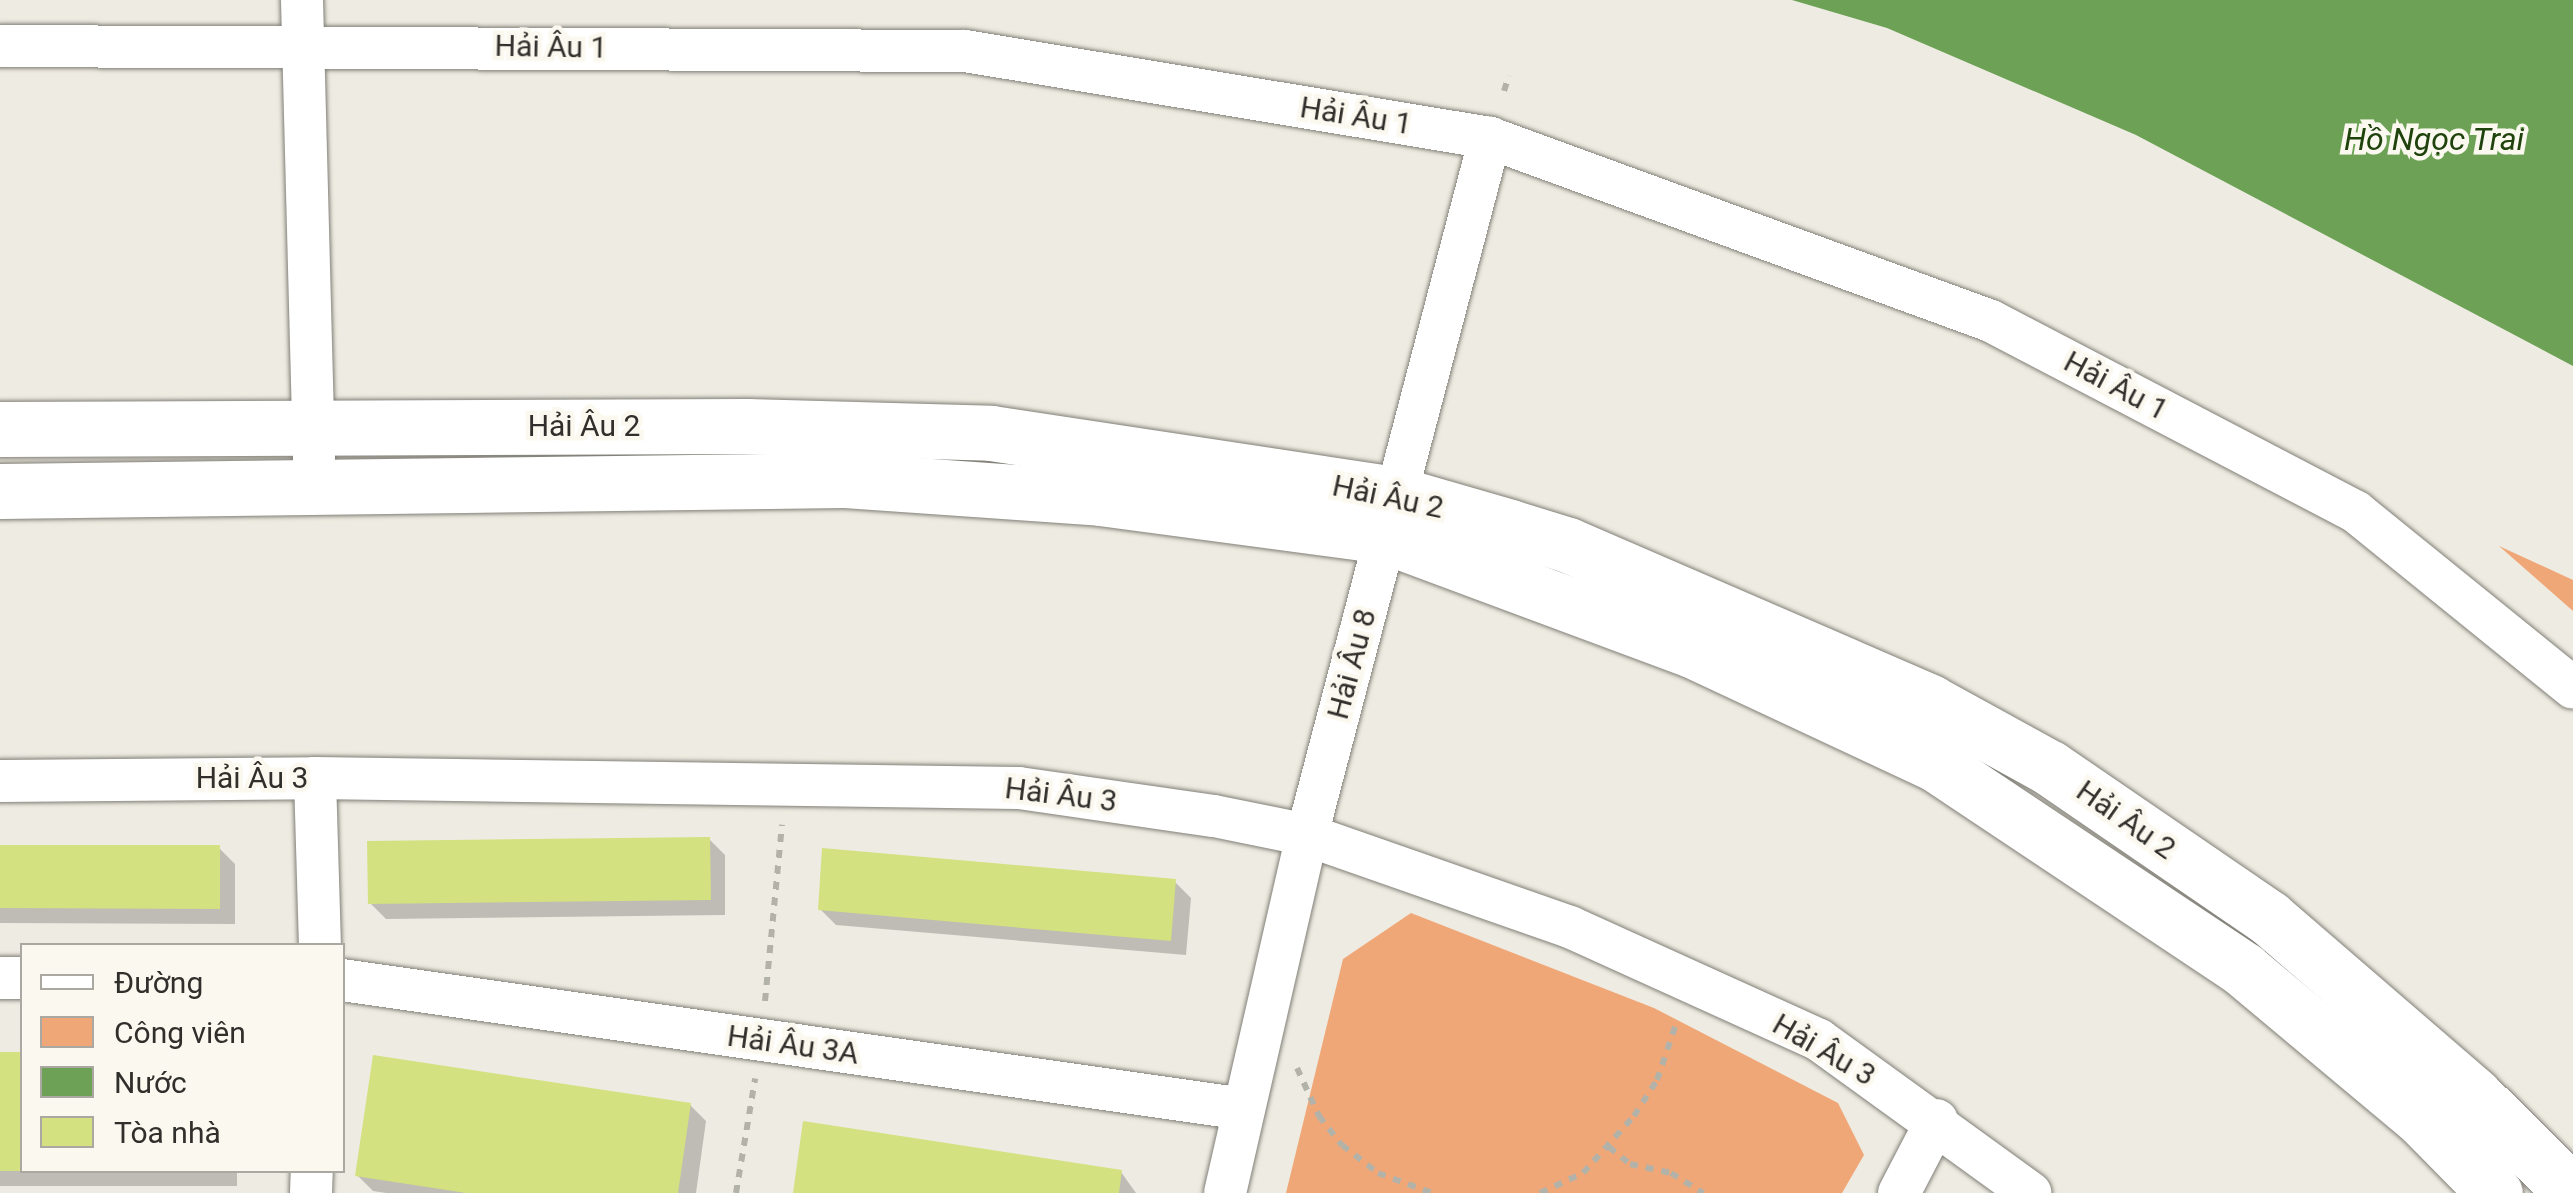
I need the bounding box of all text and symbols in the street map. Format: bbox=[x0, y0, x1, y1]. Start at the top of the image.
street label: Hải Âu 1 bbox=[494, 28, 608, 66]
street label: Hải Âu 1 bbox=[1298, 89, 1414, 143]
water label: Hồ Ngọc Trai bbox=[2344, 120, 2524, 158]
street label: Hải Âu 1 bbox=[2058, 344, 2174, 428]
street label: Hải Âu 2 bbox=[528, 408, 640, 444]
street label: Hải Âu 2 bbox=[1329, 468, 1447, 526]
street label: Hải Âu 8 bbox=[1320, 605, 1384, 723]
street label: Hải Âu 3 bbox=[196, 760, 308, 796]
street label: Hải Âu 3 bbox=[1003, 770, 1119, 820]
street label: Hải Âu 2 bbox=[2070, 773, 2182, 867]
legend bbox=[20, 943, 345, 1173]
text: Đường bbox=[114, 965, 203, 1000]
street label: Hải Âu 3 bbox=[1766, 1006, 1882, 1094]
text: Công viên bbox=[114, 1015, 246, 1050]
street label: Hải Âu 3A bbox=[725, 1018, 861, 1072]
text: Nước bbox=[114, 1065, 187, 1100]
text: Tòa nhà bbox=[114, 1115, 221, 1150]

